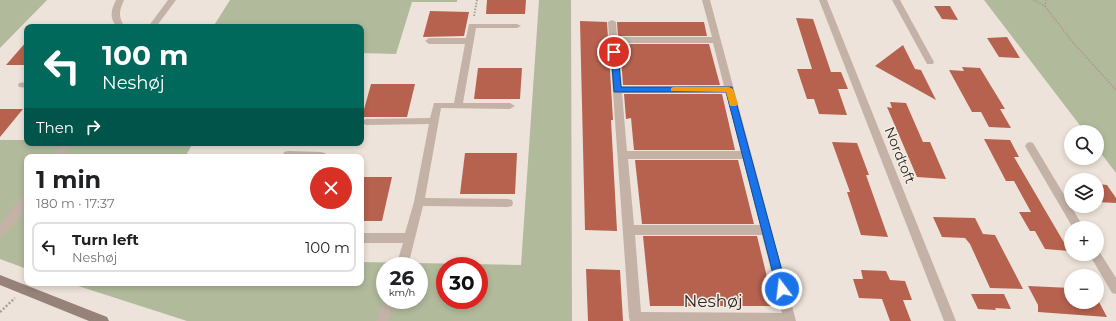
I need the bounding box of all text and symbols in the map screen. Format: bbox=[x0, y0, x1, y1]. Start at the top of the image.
pin bbox=[597, 35, 631, 69]
text: 100 m bbox=[102, 38, 188, 72]
icon: left bbox=[36, 40, 88, 92]
icon: arrive bbox=[603, 41, 625, 63]
text: Neshøj bbox=[102, 72, 165, 94]
icon: right bbox=[82, 116, 104, 138]
text: Then bbox=[36, 118, 74, 137]
street label: Nordtoft bbox=[880, 124, 920, 186]
map controls bbox=[1064, 125, 1104, 309]
button: search bbox=[1064, 125, 1104, 165]
text: 1 min bbox=[36, 165, 101, 194]
button: close bbox=[310, 167, 352, 209]
button: layers bbox=[1064, 173, 1104, 213]
text: 180 m · 17:37 bbox=[36, 195, 115, 211]
button: + bbox=[1064, 221, 1104, 261]
text: Turn left bbox=[72, 230, 139, 249]
icon: left bbox=[38, 236, 60, 258]
text: 100 m bbox=[305, 238, 350, 257]
text: Neshøj bbox=[72, 249, 117, 265]
speed limit sign: 30 bbox=[436, 257, 488, 309]
text: 26 bbox=[390, 266, 414, 290]
position arrow bbox=[761, 268, 803, 310]
button: − bbox=[1064, 269, 1104, 309]
text: km/h bbox=[389, 286, 415, 299]
street label: Neshøj bbox=[683, 291, 743, 311]

